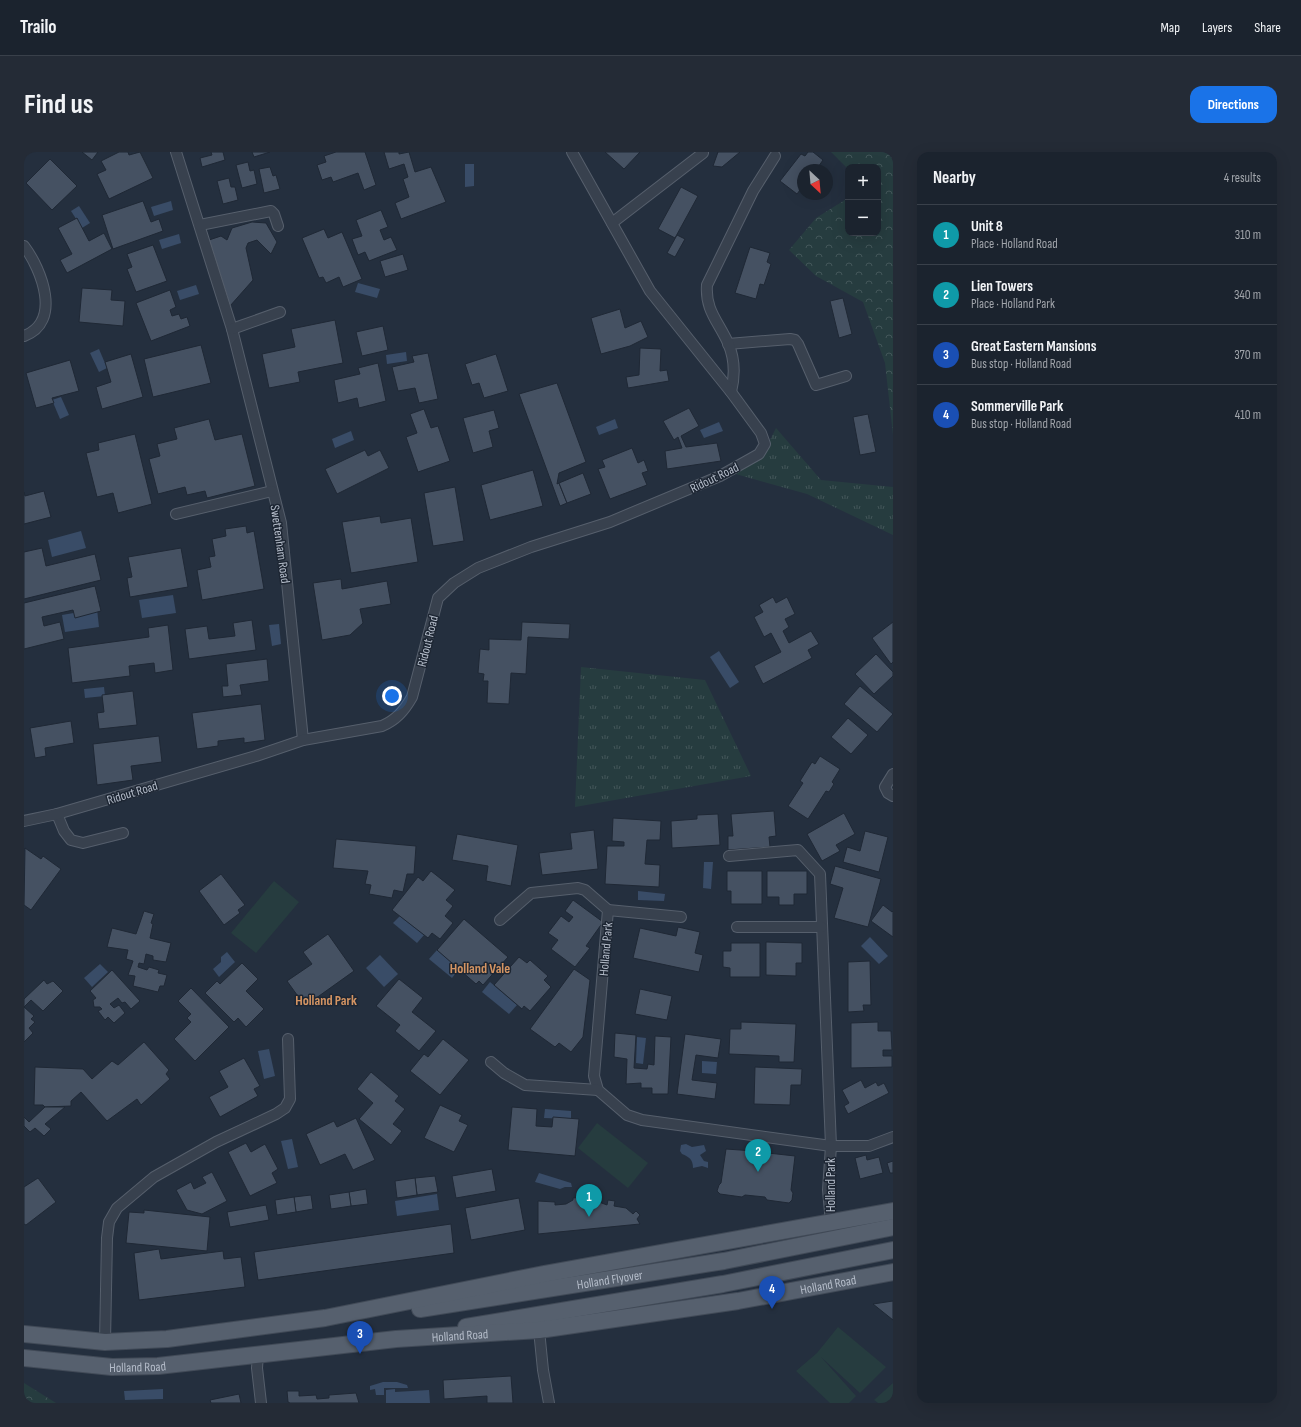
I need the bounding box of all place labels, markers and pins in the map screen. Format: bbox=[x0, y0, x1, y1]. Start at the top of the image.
pin: 2 bbox=[745, 1139, 771, 1172]
pin: 1 bbox=[576, 1184, 602, 1217]
pin: 4 bbox=[759, 1276, 785, 1309]
pin: 3 bbox=[347, 1321, 373, 1354]

